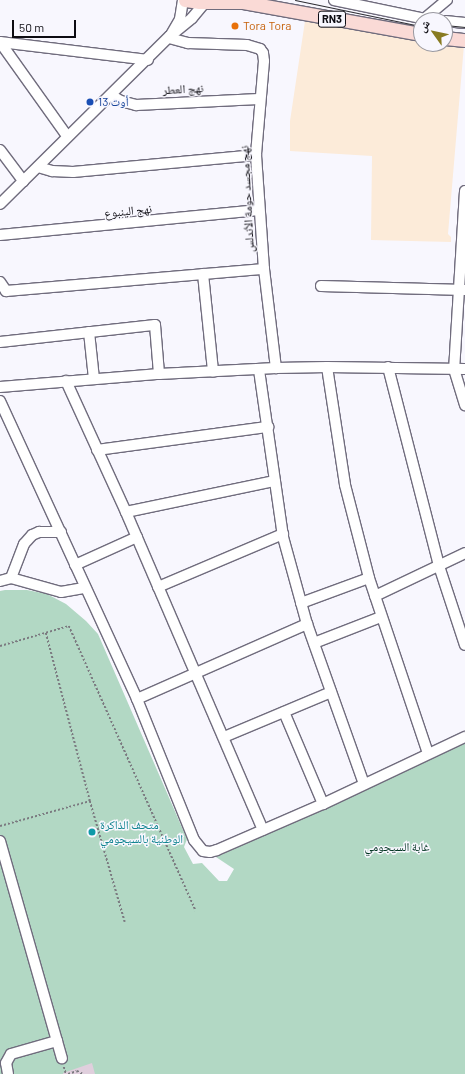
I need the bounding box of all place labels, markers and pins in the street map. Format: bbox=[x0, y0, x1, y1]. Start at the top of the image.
place label: Tora Tora bbox=[243, 19, 291, 33]
marker: Tora Tora bbox=[230, 21, 240, 31]
place label: 13 أوت bbox=[98, 95, 129, 109]
marker: 13 أوت bbox=[85, 97, 95, 107]
place label: متحف الذاكرة الوطنية بالسيجومي bbox=[100, 818, 183, 846]
marker: متحف الذاكرة الوطنية بالسيجومي bbox=[87, 827, 97, 837]

